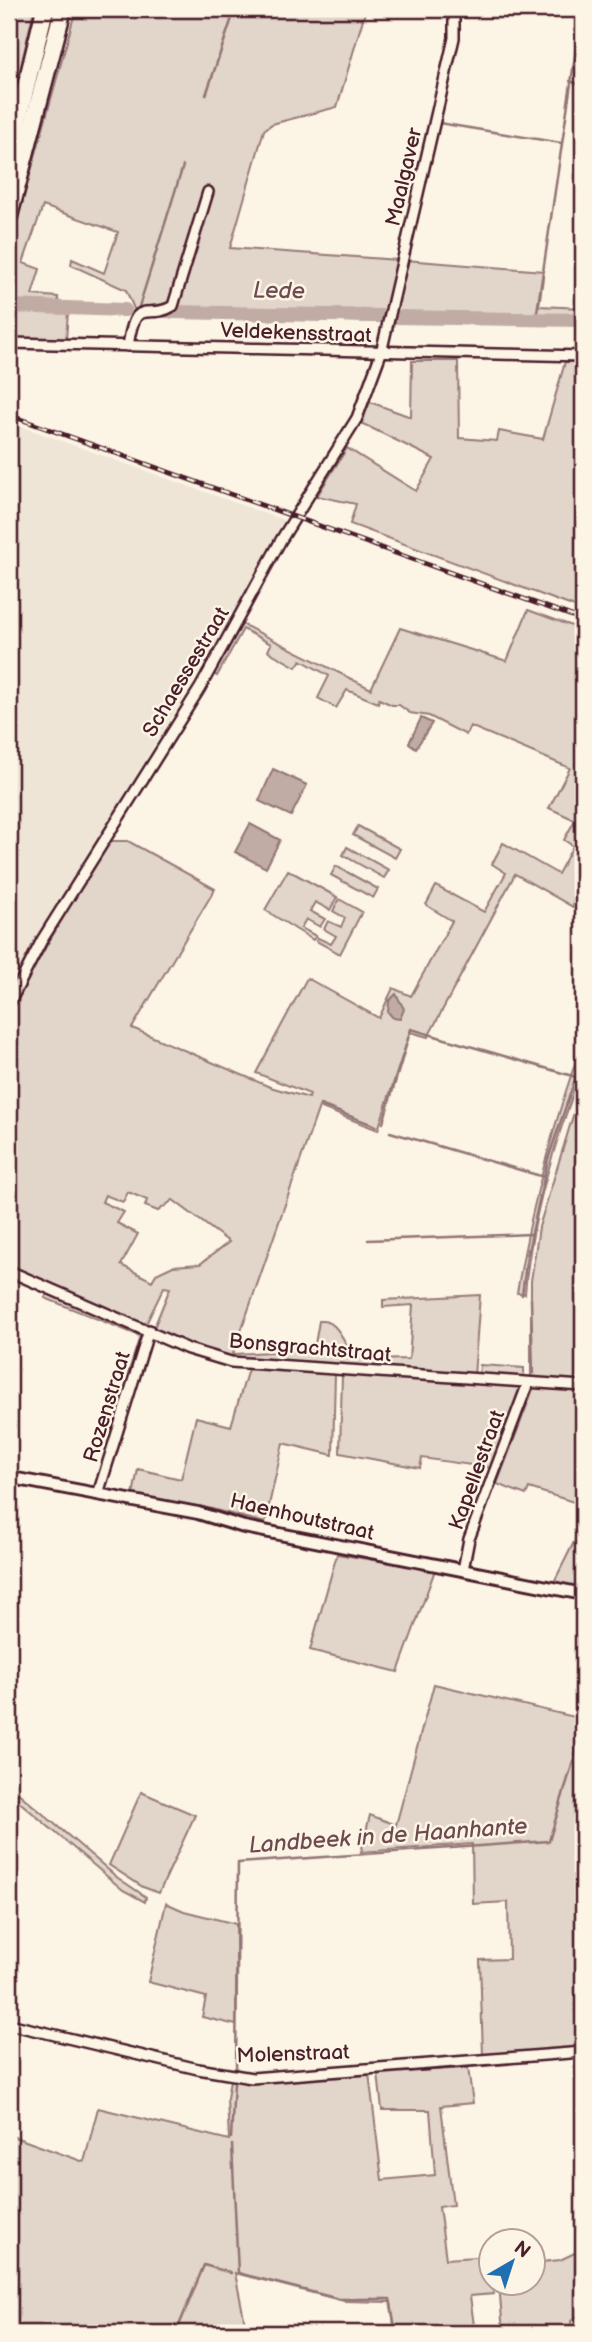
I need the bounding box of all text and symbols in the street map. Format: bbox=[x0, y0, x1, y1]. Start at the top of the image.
street label: Maalgaver bbox=[381, 125, 428, 229]
water label: Lede bbox=[253, 277, 305, 305]
street label: Veldekensstraat bbox=[220, 318, 373, 348]
street label: Schaessestraat bbox=[137, 602, 235, 742]
street label: Bonsgrachtstraat bbox=[228, 1328, 393, 1368]
street label: Rozenstraat bbox=[78, 1348, 136, 1466]
street label: Kapellestraat bbox=[444, 1406, 510, 1533]
street label: Haenhoutstraat bbox=[228, 1488, 377, 1546]
water label: Landbeek in de Haanhante bbox=[248, 1812, 528, 1860]
street label: Molenstraat bbox=[236, 2040, 351, 2068]
north arrow bbox=[476, 2226, 546, 2296]
text: N bbox=[509, 2237, 535, 2263]

